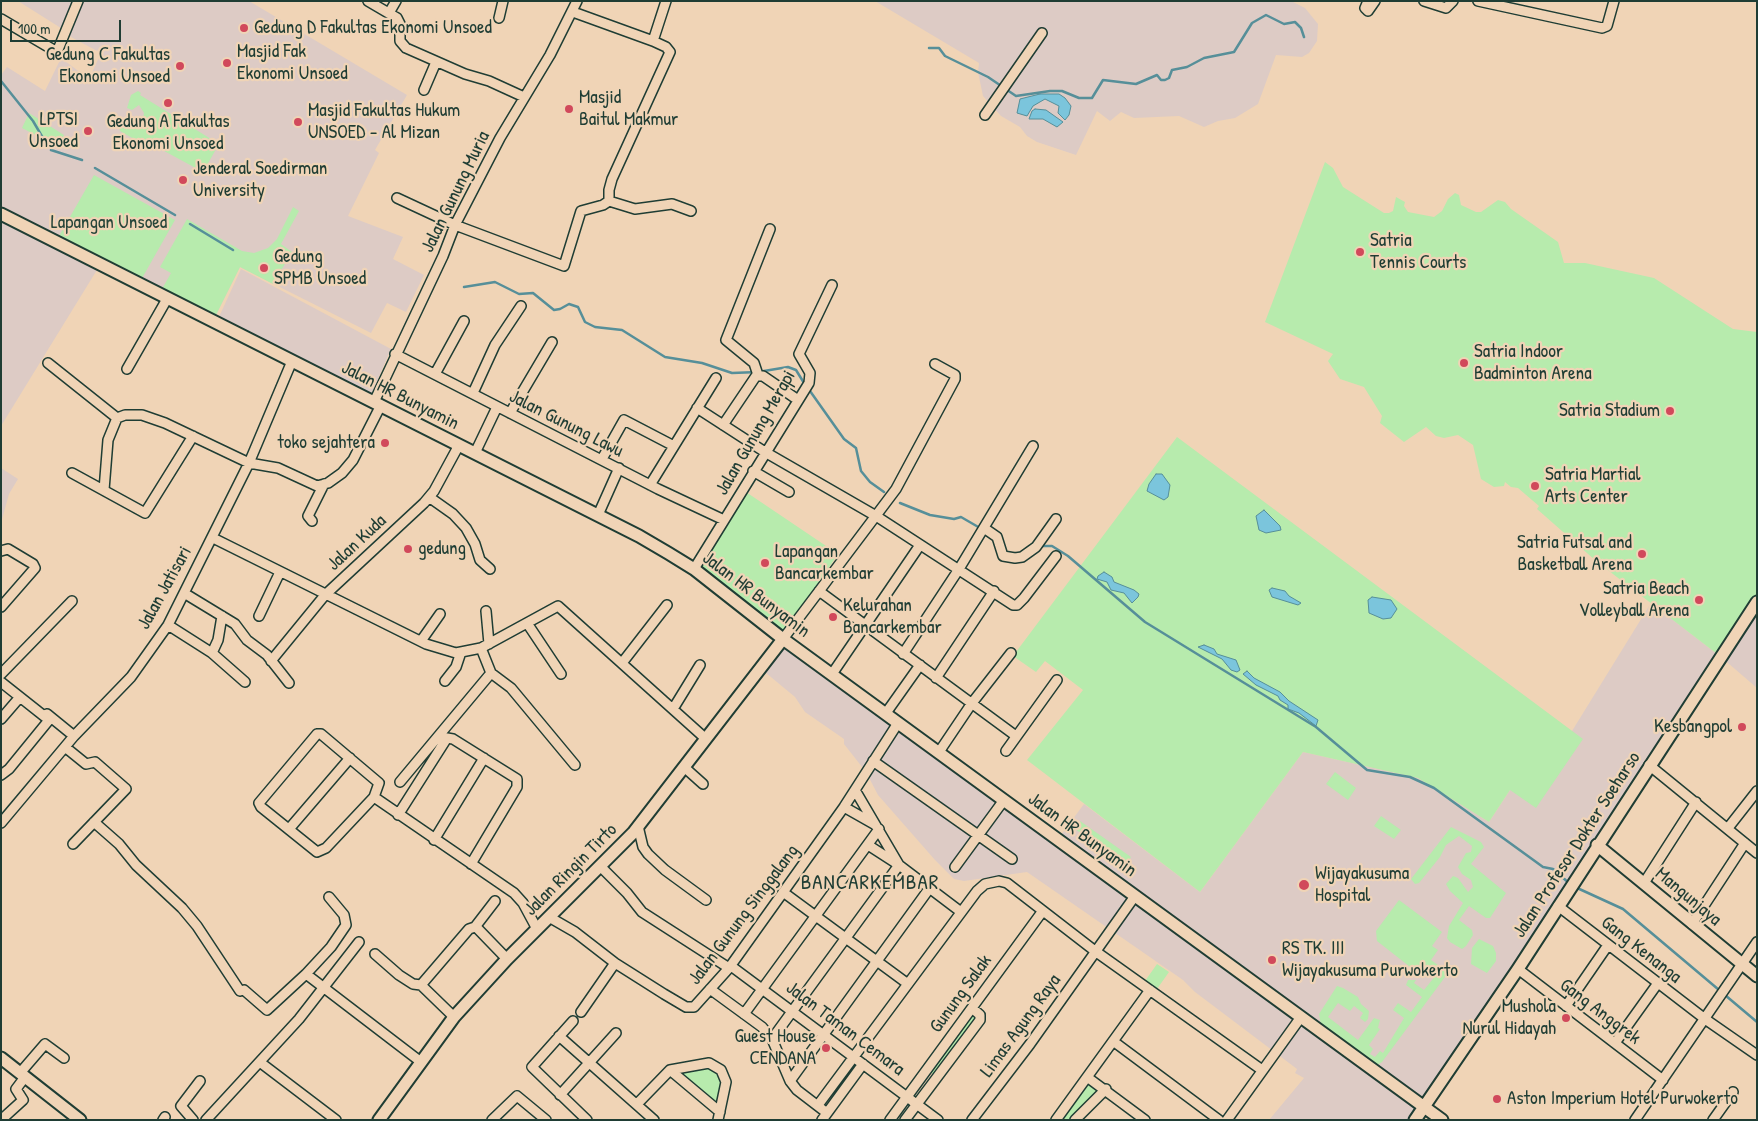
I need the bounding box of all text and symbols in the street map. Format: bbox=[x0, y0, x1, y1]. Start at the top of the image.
scale bar bbox=[12, 10, 124, 42]
place label: Gedung D Fakultas Ekonomi Unsoed bbox=[254, 17, 492, 39]
text: 100 m bbox=[18, 18, 51, 39]
marker: Gedung D Fakultas Ekonomi Unsoed bbox=[238, 22, 250, 34]
place label: Masjid Fak Ekonomi Unsoed bbox=[237, 41, 348, 85]
place label: Gedung C Fakultas Ekonomi Unsoed bbox=[46, 44, 170, 88]
marker: Masjid Fak Ekonomi Unsoed bbox=[221, 57, 233, 69]
marker: Gedung C Fakultas Ekonomi Unsoed bbox=[174, 60, 186, 72]
place label: Masjid Baitul Makmur bbox=[579, 87, 678, 131]
marker: Gedung A Fakultas Ekonomi Unsoed bbox=[162, 97, 174, 109]
place label: Masjid Fakultas Hukum UNSOED - Al Mizan bbox=[308, 100, 460, 144]
marker: Masjid Baitul Makmur bbox=[563, 103, 575, 115]
place label: LPTSI Unsoed bbox=[29, 109, 78, 153]
place label: Gedung A Fakultas Ekonomi Unsoed bbox=[106, 111, 230, 155]
marker: Masjid Fakultas Hukum UNSOED - Al Mizan bbox=[292, 116, 304, 128]
marker: LPTSI Unsoed bbox=[82, 125, 94, 137]
street label: Jalan Gunung Muria bbox=[417, 128, 495, 256]
place label: Jenderal Soedirman University bbox=[193, 158, 327, 202]
marker: Jenderal Soedirman University bbox=[177, 174, 189, 186]
park label: Lapangan Unsoed bbox=[51, 212, 167, 234]
place label: Satria Tennis Courts bbox=[1370, 230, 1466, 274]
place label: Gedung SPMB Unsoed bbox=[274, 246, 366, 290]
marker: Satria Tennis Courts bbox=[1354, 246, 1366, 258]
marker: Gedung SPMB Unsoed bbox=[258, 262, 270, 274]
place label: Satria Indoor Badminton Arena bbox=[1474, 341, 1592, 385]
street label: Jalan HR Bunyamin bbox=[337, 357, 463, 435]
marker: Satria Indoor Badminton Arena bbox=[1458, 357, 1470, 369]
street label: Jalan Gunung Merapi bbox=[711, 367, 801, 499]
street label: Jalan Gunung Lawu bbox=[505, 385, 627, 463]
place label: Satria Stadium bbox=[1559, 400, 1660, 422]
marker: Satria Stadium bbox=[1664, 405, 1676, 417]
place label: toko sejahtera bbox=[277, 432, 375, 454]
marker: toko sejahtera bbox=[379, 437, 391, 449]
place label: Satria Martial Arts Center bbox=[1545, 464, 1640, 508]
marker: Satria Martial Arts Center bbox=[1529, 480, 1541, 492]
street label: Jalan Kuda bbox=[323, 510, 391, 576]
place label: Satria Futsal and Basketball Arena bbox=[1517, 532, 1632, 576]
place label: gedung bbox=[418, 538, 466, 560]
place label: Lapangan Bancarkembar bbox=[775, 541, 874, 585]
street label: Jalan Jatisari bbox=[133, 542, 197, 634]
marker: gedung bbox=[402, 543, 414, 555]
street label: Jalan HR Bunyamin bbox=[698, 547, 814, 643]
marker: Satria Futsal and Basketball Arena bbox=[1636, 548, 1648, 560]
marker: Lapangan Bancarkembar bbox=[759, 557, 771, 569]
place label: Satria Beach Volleyball Arena bbox=[1579, 578, 1689, 622]
marker: Satria Beach Volleyball Arena bbox=[1693, 594, 1705, 606]
place label: Kelurahan Bancarkembar bbox=[843, 595, 942, 639]
marker: Kelurahan Bancarkembar bbox=[827, 611, 839, 623]
place label: Kesbangpol bbox=[1654, 716, 1732, 738]
marker: Kesbangpol bbox=[1736, 721, 1748, 733]
street label: Jalan Profesor Dokter Soeharso bbox=[1508, 748, 1646, 942]
street label: Jalan HR Bunyamin bbox=[1023, 788, 1141, 882]
street label: Jalan Ringin Tirto bbox=[520, 819, 622, 921]
street label: Jalan Gunung Singgalang bbox=[684, 840, 804, 990]
place label: Wijayakusuma Hospital bbox=[1315, 863, 1409, 907]
street label: Mangunjaya bbox=[1650, 863, 1726, 931]
district label: BANCARKEMBAR bbox=[799, 870, 941, 896]
marker: Wijayakusuma Hospital bbox=[1297, 878, 1311, 892]
street label: Gang Kenanga bbox=[1596, 911, 1686, 989]
place label: RS TK. III Wijayakusuma Purwokerto bbox=[1282, 938, 1458, 982]
street label: Gunung Salak bbox=[925, 951, 997, 1037]
marker: RS TK. III Wijayakusuma Purwokerto bbox=[1266, 954, 1278, 966]
street label: Limas Agung Raya bbox=[976, 970, 1066, 1082]
street label: Gang Anggrek bbox=[1555, 974, 1645, 1050]
street label: Jalan Taman Cemara bbox=[781, 977, 909, 1081]
place label: Mushola Nurul Hidayah bbox=[1462, 996, 1556, 1040]
marker: Mushola Nurul Hidayah bbox=[1560, 1012, 1572, 1024]
place label: Guest House CENDANA bbox=[734, 1026, 816, 1070]
marker: Guest House CENDANA bbox=[820, 1042, 832, 1054]
place label: Aston Imperium Hotel Purwokerto bbox=[1507, 1088, 1738, 1110]
marker: Aston Imperium Hotel Purwokerto bbox=[1491, 1093, 1503, 1105]

